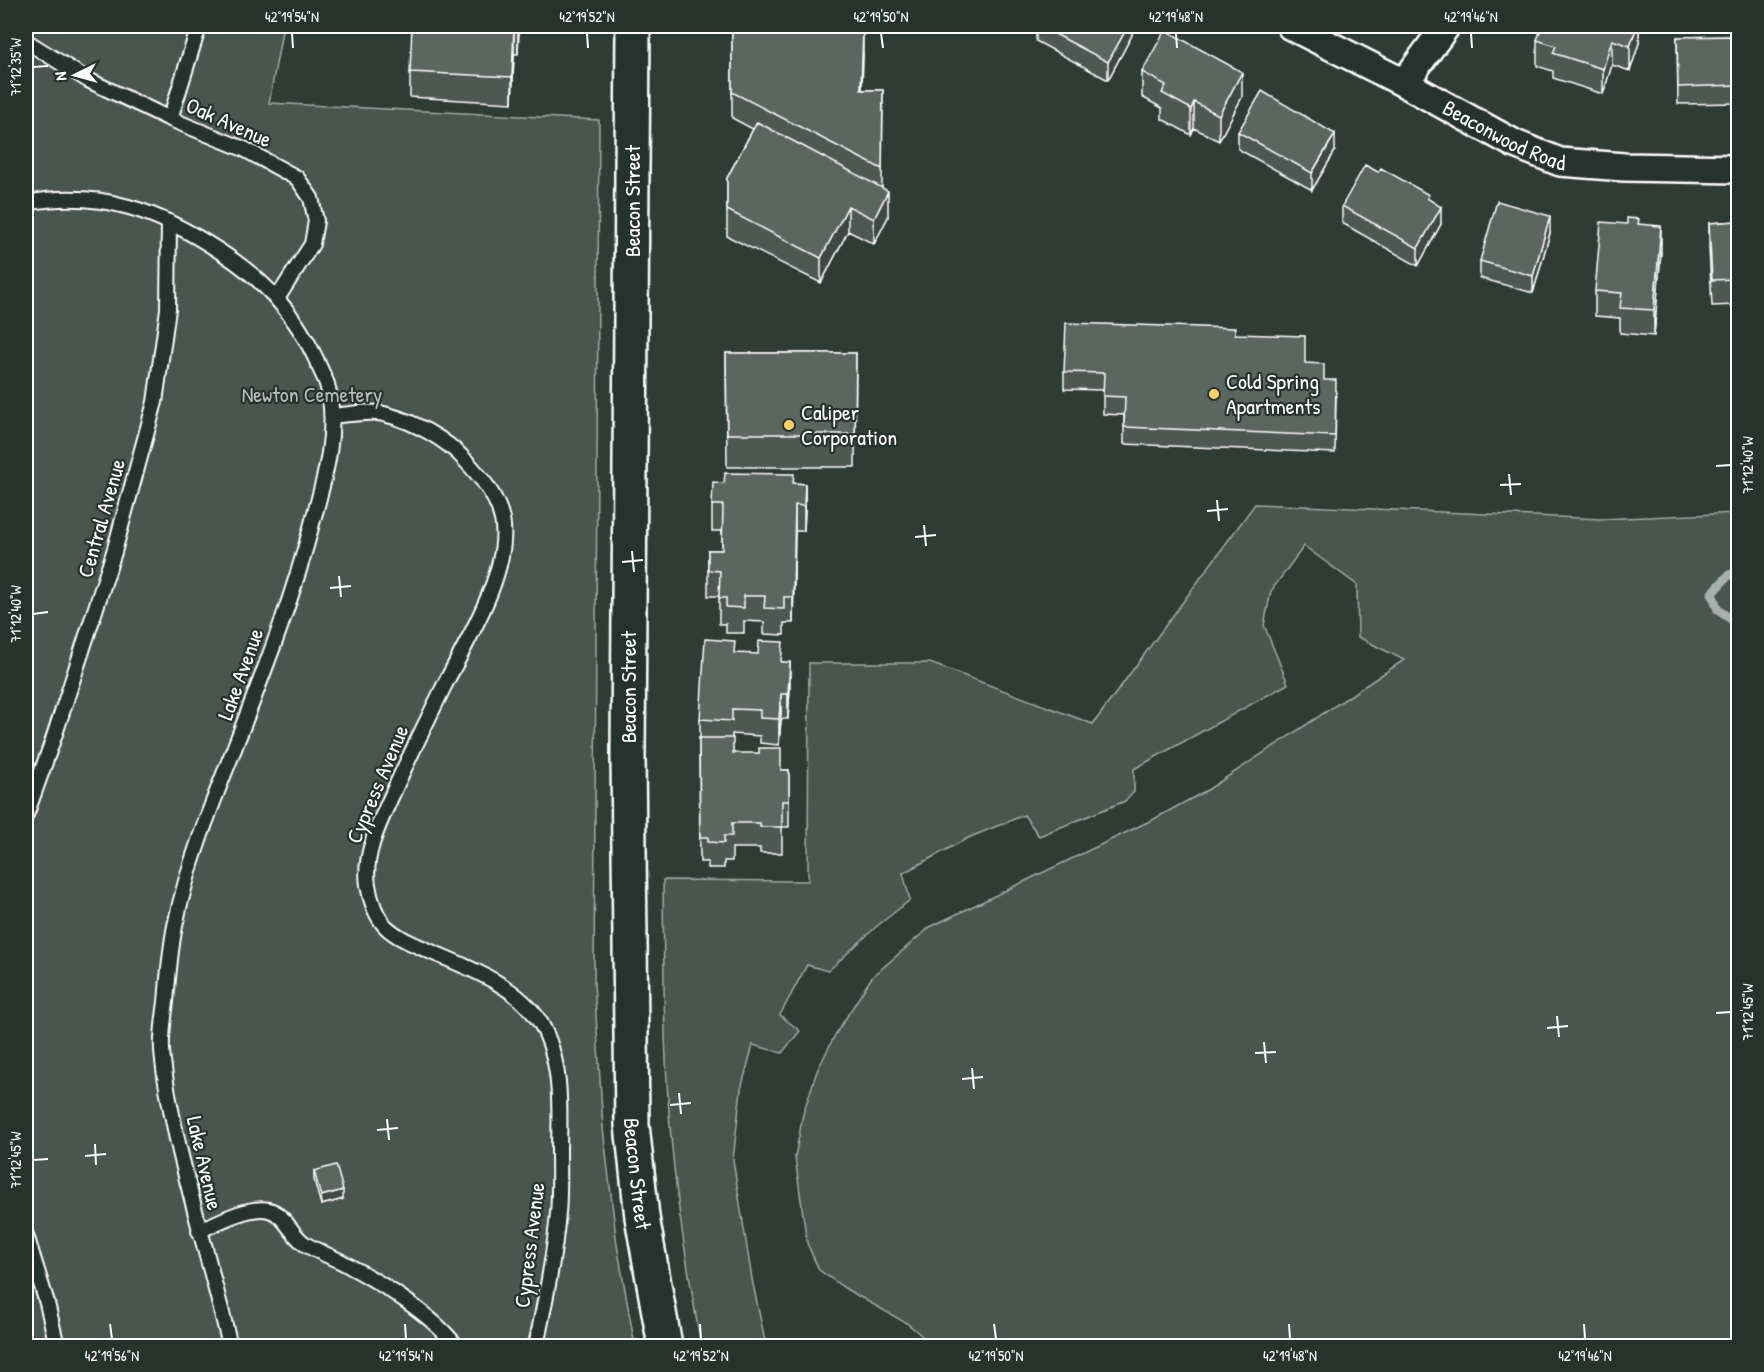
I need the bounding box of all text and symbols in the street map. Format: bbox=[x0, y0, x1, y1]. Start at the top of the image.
text: 42°19'54"N bbox=[265, 6, 319, 27]
text: 42°19'52"N bbox=[559, 6, 615, 27]
text: 42°19'50"N bbox=[853, 6, 909, 27]
text: 42°19'48"N bbox=[1149, 6, 1203, 27]
text: 42°19'46"N bbox=[1444, 6, 1498, 27]
text: 71°12'35"W bbox=[5, 37, 26, 96]
north arrow bbox=[45, 45, 105, 105]
text: N bbox=[49, 71, 71, 82]
street label: Oak Avenue bbox=[181, 90, 277, 154]
street label: Beaconwood Road bbox=[1438, 92, 1567, 177]
street label: Beacon Street bbox=[617, 144, 647, 257]
place label: Cold Spring Apartments bbox=[1226, 366, 1321, 421]
park label: Newton Cemetery bbox=[242, 379, 382, 409]
marker: Cold Spring Apartments bbox=[1207, 387, 1221, 401]
place label: Caliper Corporation bbox=[801, 397, 897, 452]
marker: Caliper Corporation bbox=[782, 418, 796, 432]
text: 71°12'40"W bbox=[1737, 436, 1758, 494]
street label: Central Avenue bbox=[70, 455, 132, 581]
text: 71°12'40"W bbox=[5, 585, 26, 643]
street label: Lake Avenue bbox=[210, 624, 271, 724]
street label: Beacon Street bbox=[613, 630, 643, 743]
street label: Cypress Avenue bbox=[339, 720, 415, 848]
text: 71°12'45"W bbox=[1737, 983, 1758, 1041]
street label: Lake Avenue bbox=[180, 1113, 230, 1213]
street label: Beacon Street bbox=[617, 1118, 659, 1232]
text: 71°12'45"W bbox=[5, 1131, 26, 1189]
street label: Cypress Avenue bbox=[506, 1181, 552, 1309]
text: 42°19'56"N bbox=[85, 1345, 139, 1366]
text: 42°19'54"N bbox=[379, 1345, 433, 1366]
text: 42°19'52"N bbox=[673, 1345, 729, 1366]
text: 42°19'50"N bbox=[968, 1345, 1024, 1366]
text: 42°19'48"N bbox=[1263, 1345, 1317, 1366]
text: 42°19'46"N bbox=[1558, 1345, 1612, 1366]

